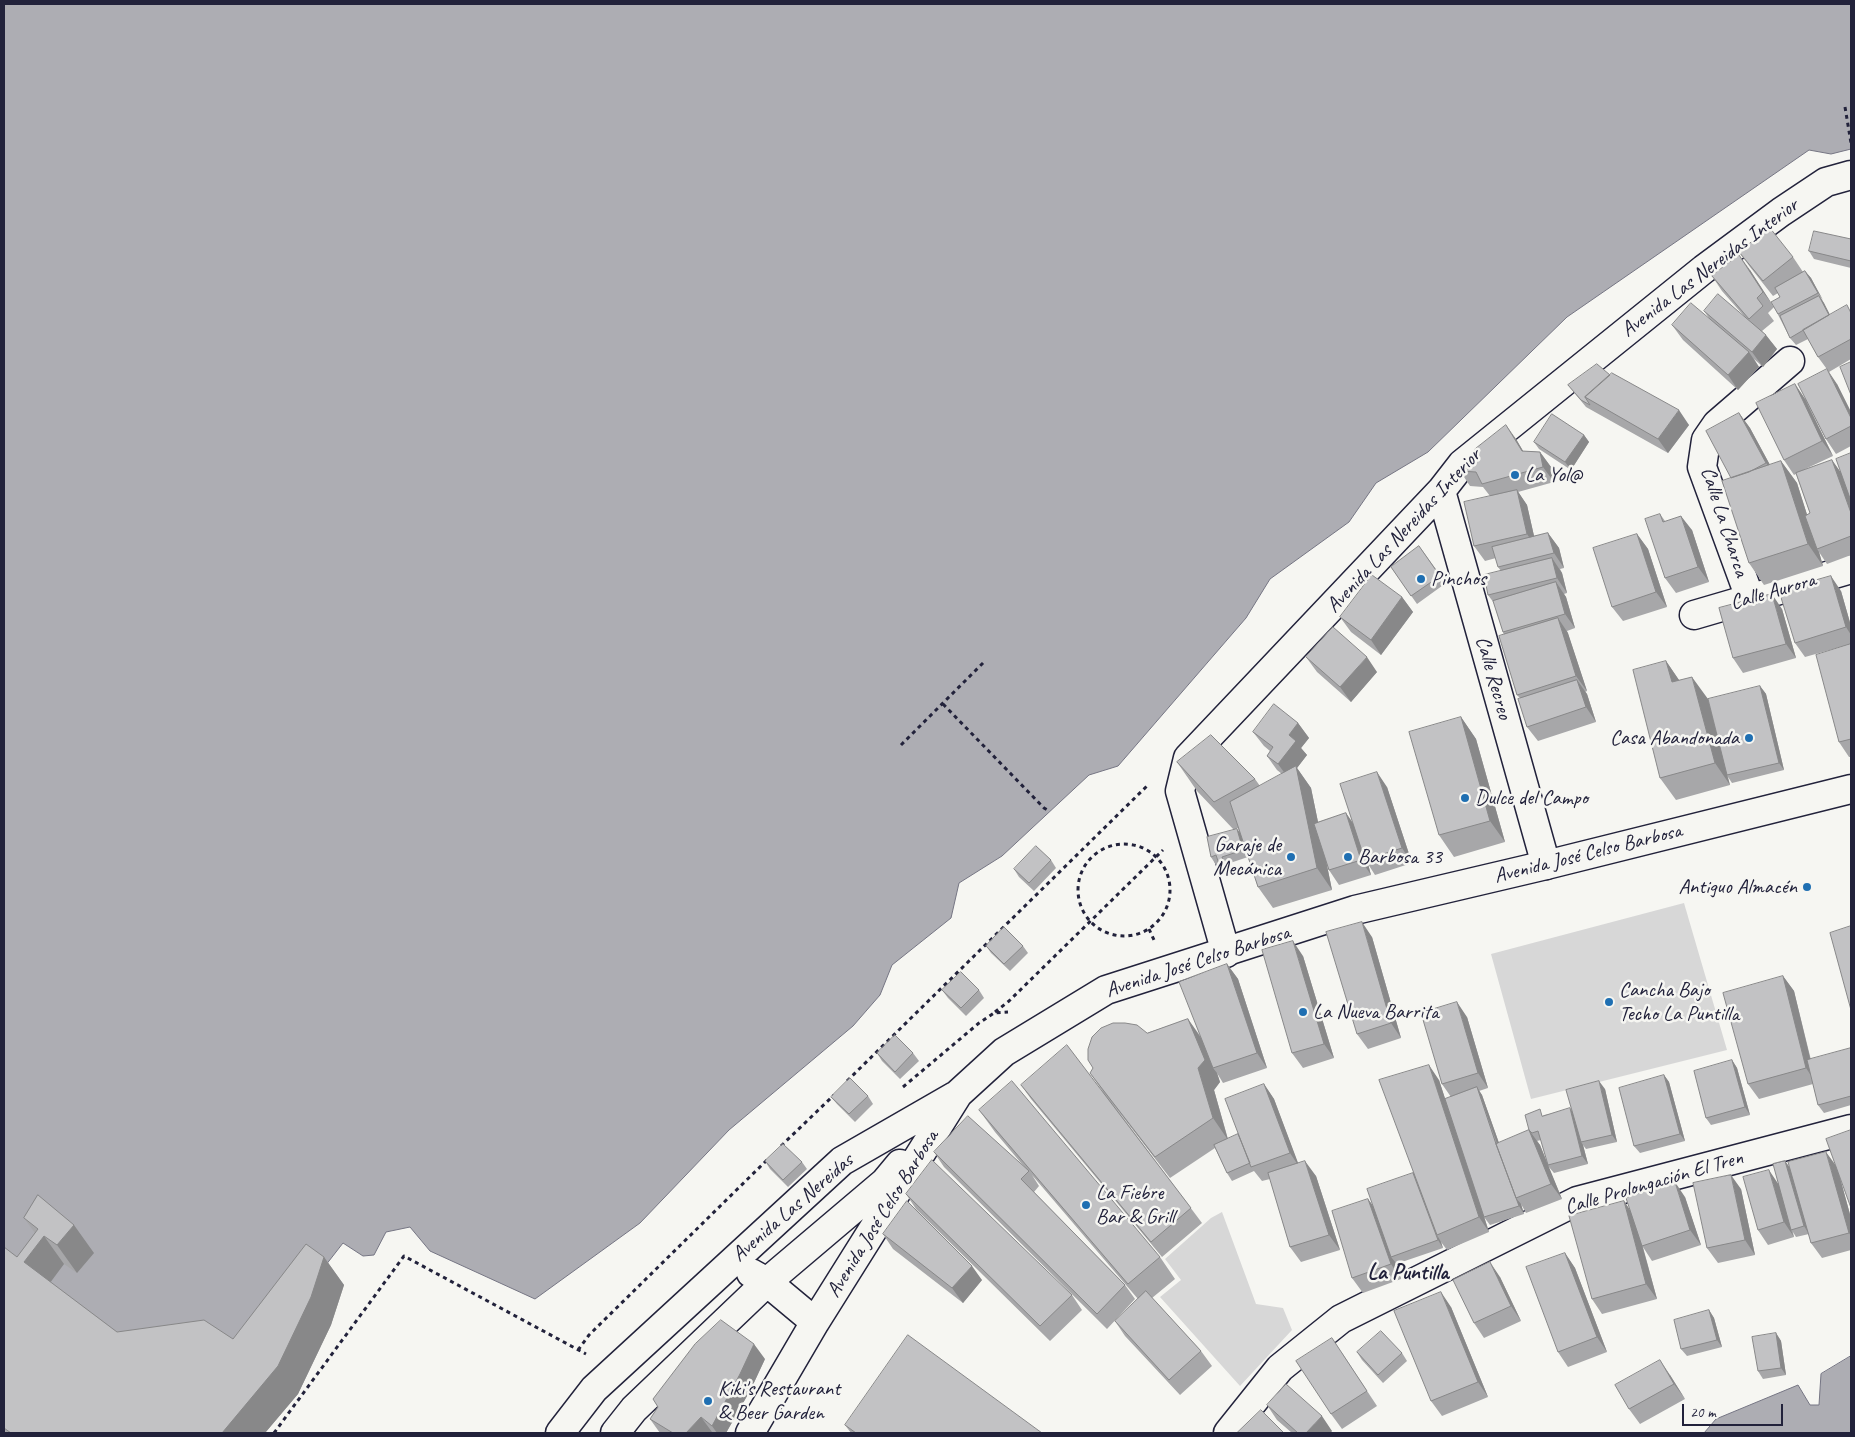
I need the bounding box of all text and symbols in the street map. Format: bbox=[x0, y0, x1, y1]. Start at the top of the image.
street label: Avenida Las Nereidas Interior bbox=[1616, 193, 1804, 343]
street label: Avenida Las Nereidas Interior bbox=[1321, 444, 1487, 618]
place label: La Yol@ bbox=[1525, 462, 1582, 488]
street label: Calle La Charca bbox=[1694, 464, 1754, 580]
marker: La Yol@ bbox=[1509, 469, 1521, 481]
place label: Pinchos bbox=[1431, 566, 1486, 592]
street label: Calle Aurora bbox=[1728, 568, 1818, 616]
marker: Pinchos bbox=[1415, 573, 1427, 585]
street label: Calle Recreo bbox=[1469, 634, 1517, 722]
place label: Casa Abandonada bbox=[1610, 725, 1739, 751]
marker: Casa Abandonada bbox=[1743, 732, 1755, 744]
place label: Dulce del Campo bbox=[1475, 785, 1588, 811]
marker: Dulce del Campo bbox=[1459, 792, 1471, 804]
street label: Avenida José Celso Barbosa bbox=[1492, 819, 1684, 889]
place label: Garaje de Mecánica bbox=[1213, 832, 1281, 882]
place label: Barbosa 33 bbox=[1358, 844, 1442, 870]
marker: Garaje de Mecánica bbox=[1285, 851, 1297, 863]
marker: Barbosa 33 bbox=[1342, 851, 1354, 863]
place label: Antiguo Almacén bbox=[1678, 874, 1797, 900]
marker: Antiguo Almacén bbox=[1801, 881, 1813, 893]
street label: Avenida José Celso Barbosa bbox=[1103, 920, 1293, 1004]
place label: Cancha Bajo Techo La Puntilla bbox=[1619, 977, 1739, 1027]
marker: Cancha Bajo Techo La Puntilla bbox=[1603, 996, 1615, 1008]
place label: La Nueva Barrita bbox=[1313, 999, 1439, 1025]
marker: La Nueva Barrita bbox=[1297, 1006, 1309, 1018]
street label: Avenida José Celso Barbosa bbox=[821, 1126, 945, 1302]
street label: Calle Prolongación El Tren bbox=[1562, 1146, 1746, 1220]
street label: Avenida Las Nereidas bbox=[727, 1148, 859, 1268]
place label: La Fiebre Bar & Grill bbox=[1096, 1180, 1175, 1230]
marker: La Fiebre Bar & Grill bbox=[1080, 1199, 1092, 1211]
district label: La Puntilla bbox=[1367, 1260, 1449, 1286]
place label: Kiki's Restaurant & Beer Garden bbox=[718, 1376, 840, 1426]
scale bar bbox=[1685, 1394, 1786, 1426]
marker: Kiki's Restaurant & Beer Garden bbox=[702, 1395, 714, 1407]
text: 20 m bbox=[1690, 1403, 1716, 1422]

